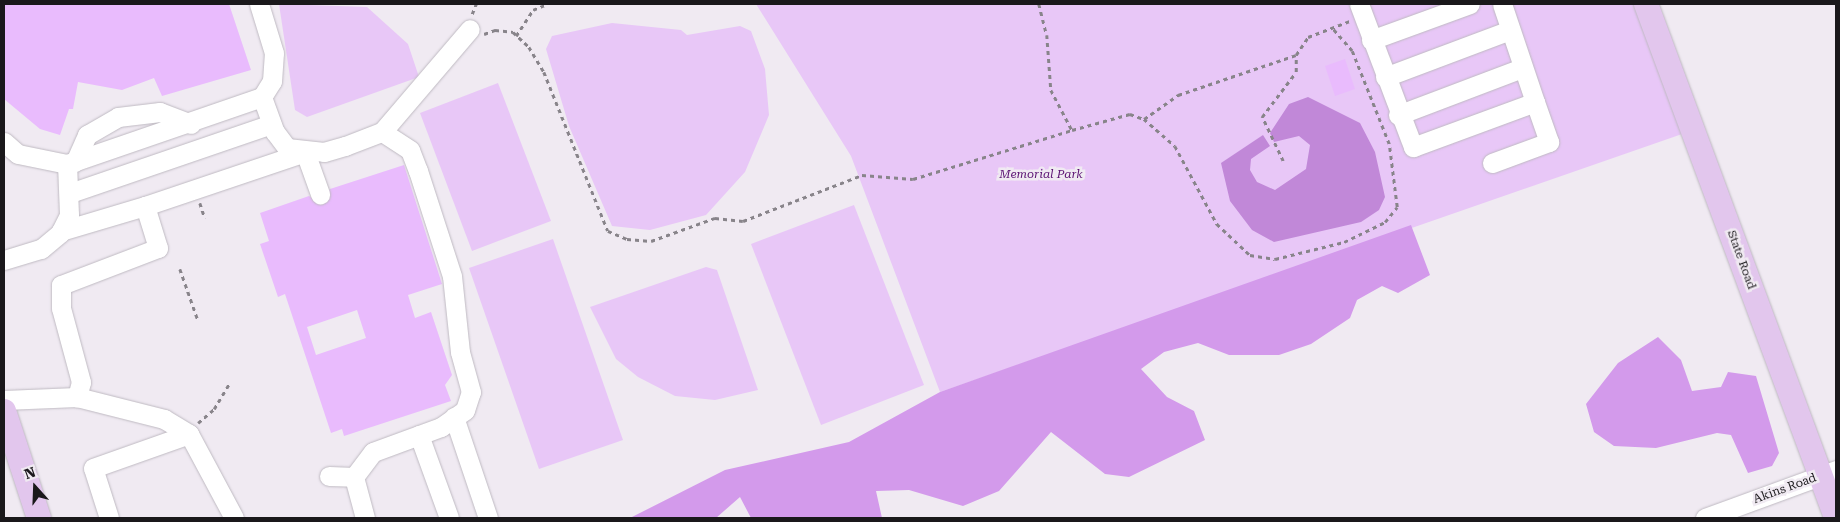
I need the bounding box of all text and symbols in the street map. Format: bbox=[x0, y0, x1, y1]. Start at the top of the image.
park label: Memorial Park bbox=[999, 168, 1083, 182]
street label: State Road bbox=[1724, 229, 1758, 291]
north arrow bbox=[10, 462, 60, 512]
text: N bbox=[22, 464, 38, 482]
street label: Akins Road bbox=[1752, 471, 1818, 507]

